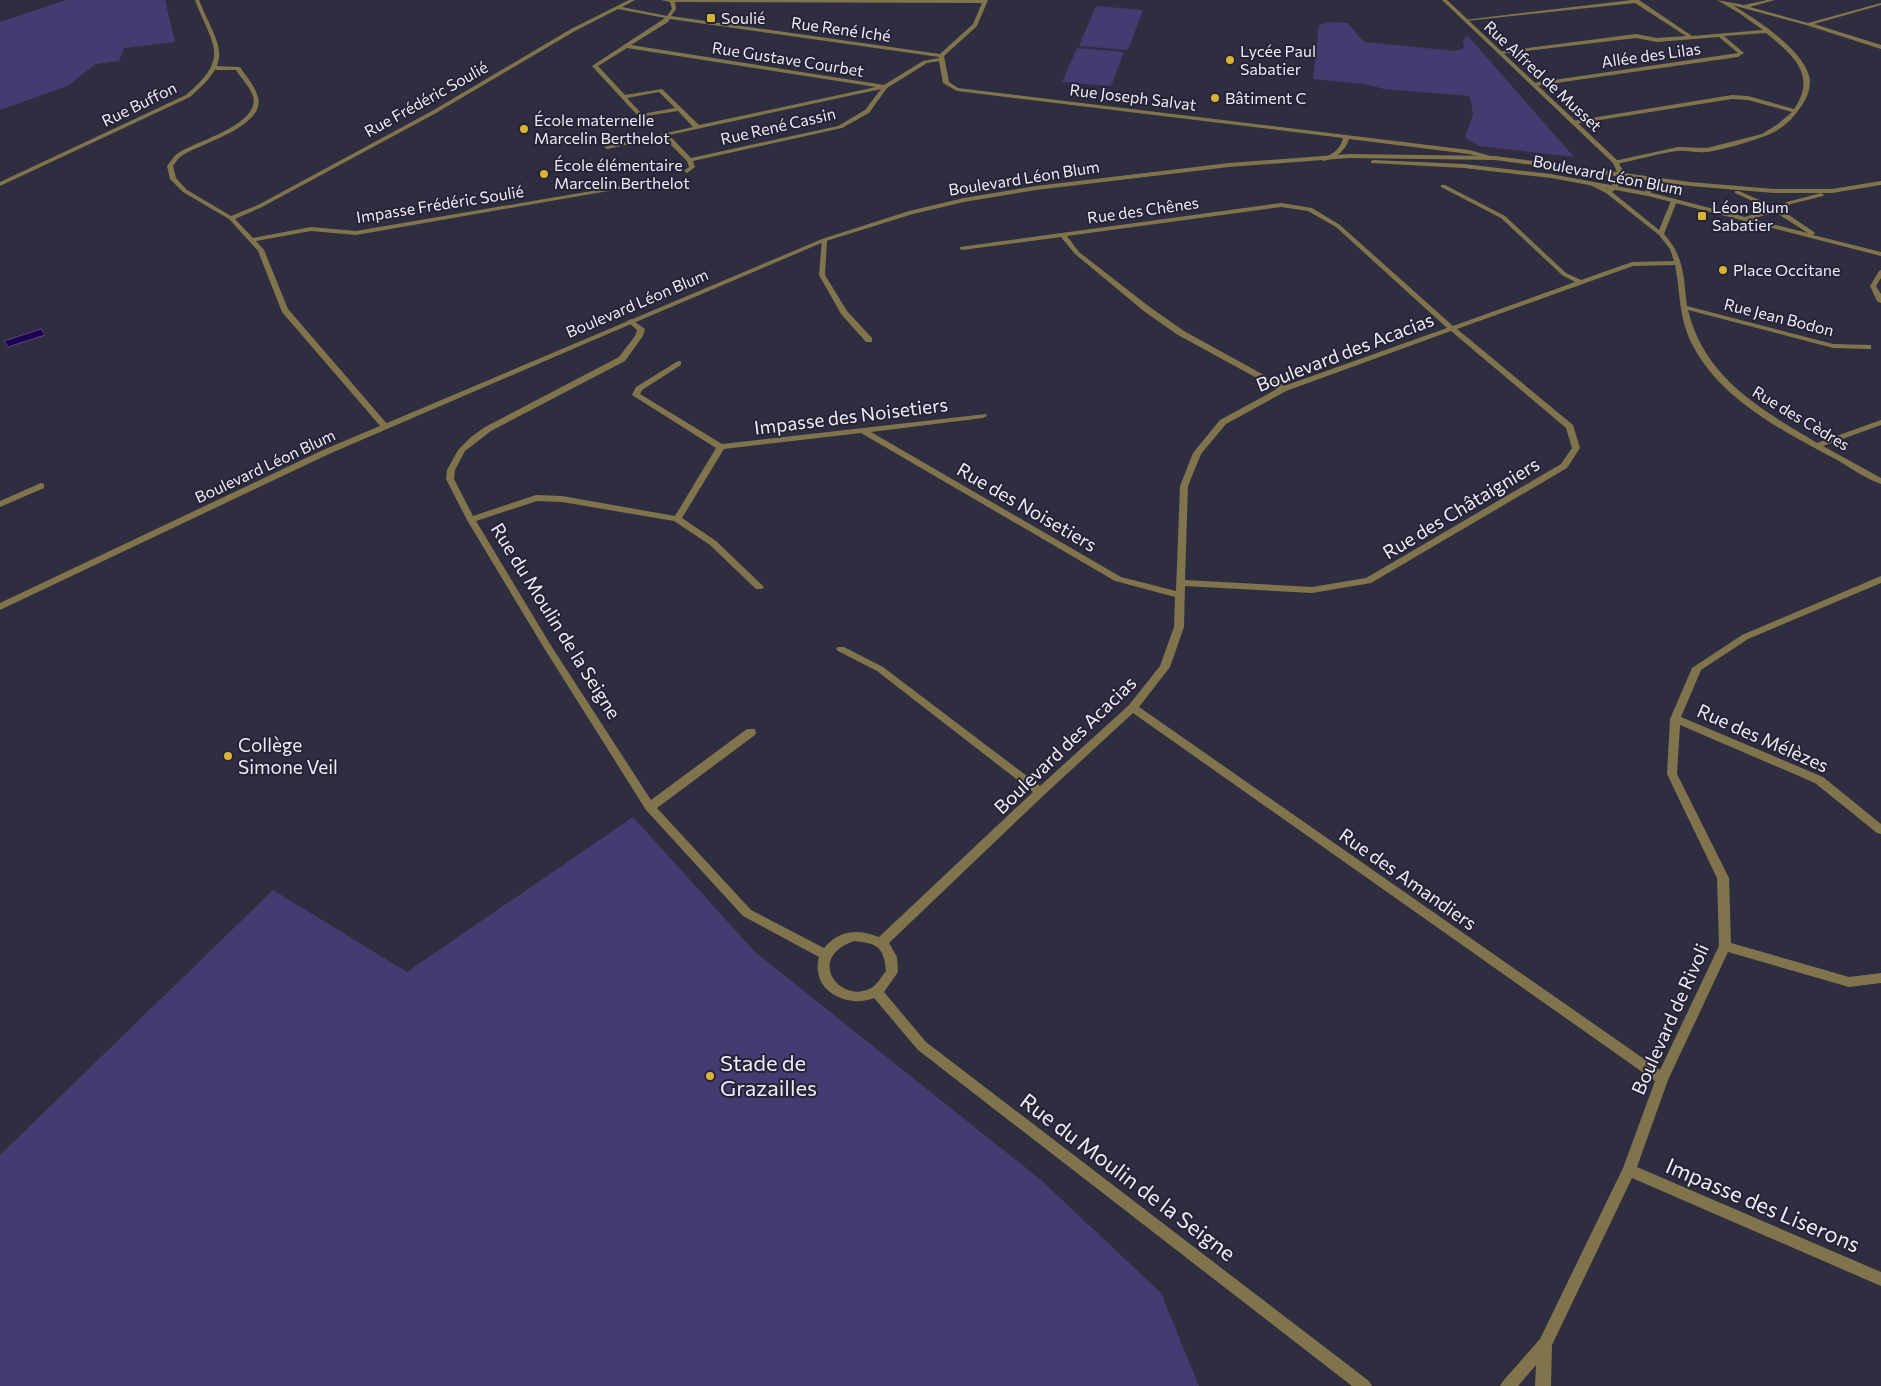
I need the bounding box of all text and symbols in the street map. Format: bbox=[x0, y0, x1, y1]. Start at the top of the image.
place label: Soulié bbox=[721, 8, 766, 27]
marker: Soulié bbox=[705, 12, 717, 24]
street label: Rue René Iché bbox=[790, 12, 892, 45]
street label: Rue Alfred de Musset bbox=[1481, 16, 1606, 135]
street label: Rue Gustave Courbet bbox=[711, 37, 866, 80]
street label: Allée des Lilas bbox=[1600, 38, 1702, 71]
place label: Lycée Paul Sabatier bbox=[1240, 41, 1316, 78]
marker: Lycée Paul Sabatier bbox=[1224, 54, 1236, 66]
street label: Rue Frédéric Soulié bbox=[361, 57, 491, 140]
street label: Rue Buffon bbox=[98, 77, 179, 130]
street label: Rue Joseph Salvat bbox=[1069, 79, 1198, 114]
place label: Bâtiment C bbox=[1225, 88, 1306, 107]
marker: Bâtiment C bbox=[1209, 92, 1221, 104]
street label: Rue René Cassin bbox=[718, 103, 837, 148]
place label: École maternelle Marcelin Berthelot bbox=[534, 110, 670, 147]
marker: École maternelle Marcelin Berthelot bbox=[518, 123, 530, 135]
street label: Boulevard Léon Blum bbox=[1531, 151, 1685, 198]
place label: École élémentaire Marcelin Berthelot bbox=[554, 155, 690, 192]
street label: Boulevard Léon Blum bbox=[947, 156, 1101, 199]
marker: École élémentaire Marcelin Berthelot bbox=[538, 168, 550, 180]
street label: Impasse Frédéric Soulié bbox=[355, 181, 525, 226]
street label: Rue des Chênes bbox=[1086, 192, 1200, 227]
place label: Léon Blum Sabatier bbox=[1712, 197, 1789, 234]
marker: Léon Blum Sabatier bbox=[1696, 210, 1708, 222]
place label: Place Occitane bbox=[1733, 260, 1840, 279]
street label: Boulevard Léon Blum bbox=[563, 264, 711, 341]
marker: Place Occitane bbox=[1717, 264, 1729, 276]
street label: Rue Jean Bodon bbox=[1722, 294, 1836, 339]
street label: Boulevard des Acacias bbox=[1253, 307, 1437, 396]
street label: Rue des Cèdres bbox=[1749, 381, 1853, 454]
street label: Impasse des Noisetiers bbox=[753, 392, 949, 439]
street label: Boulevard Léon Blum bbox=[192, 425, 338, 506]
street label: Rue des Châtaigniers bbox=[1378, 452, 1543, 563]
street label: Rue des Noisetiers bbox=[953, 457, 1101, 556]
street label: Rue du Moulin de la Seigne bbox=[487, 518, 626, 723]
street label: Boulevard des Acacias bbox=[989, 671, 1140, 818]
street label: Rue des Mélèzes bbox=[1694, 698, 1832, 777]
place label: Collège Simone Veil bbox=[238, 733, 338, 778]
marker: Collège Simone Veil bbox=[222, 750, 234, 762]
street label: Rue des Amandiers bbox=[1335, 823, 1481, 935]
street label: Boulevard de Rivoli bbox=[1626, 940, 1713, 1098]
place label: Stade de Grazailles bbox=[720, 1049, 817, 1101]
marker: Stade de Grazailles bbox=[704, 1070, 716, 1082]
street label: Rue du Moulin de la Seigne bbox=[1015, 1087, 1241, 1266]
street label: Impasse des Liserons bbox=[1662, 1151, 1864, 1258]

